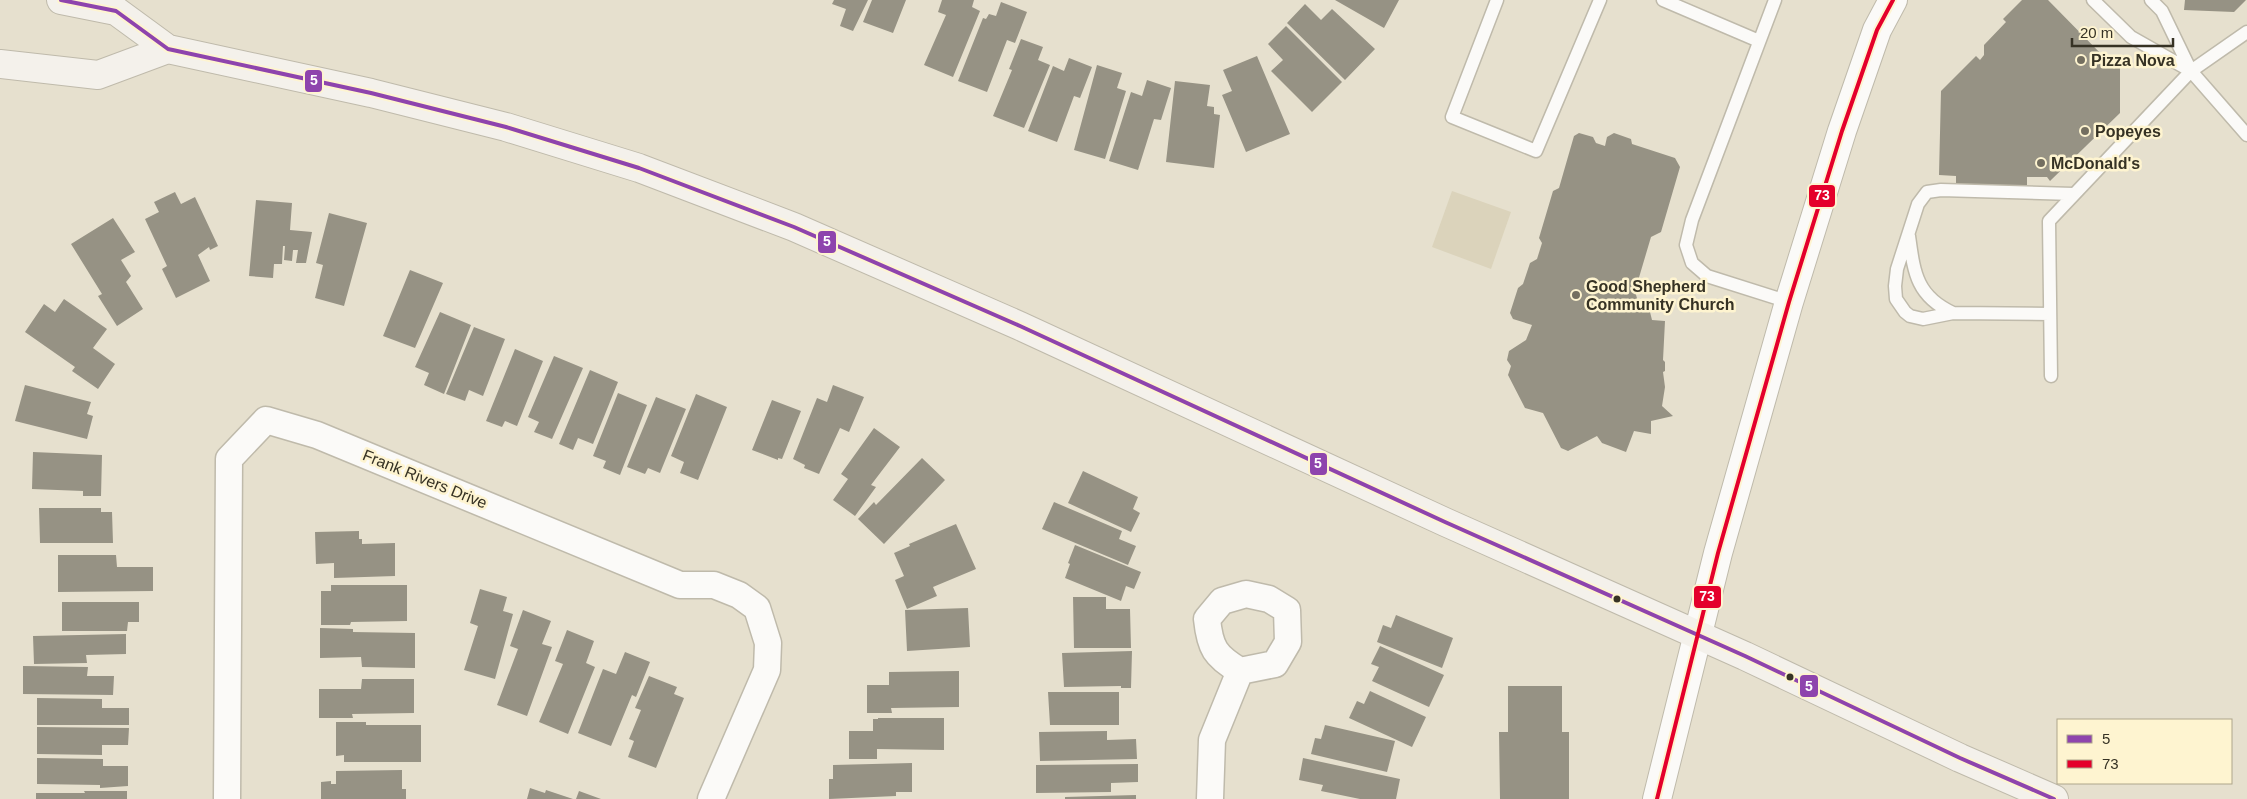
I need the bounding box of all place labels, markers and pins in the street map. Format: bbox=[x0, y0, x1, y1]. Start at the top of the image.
place label: Pizza Nova bbox=[2091, 52, 2175, 69]
marker: Pizza Nova bbox=[2075, 54, 2087, 66]
place label: Popeyes bbox=[2095, 123, 2161, 140]
marker: Popeyes bbox=[2079, 125, 2091, 137]
place label: McDonald's bbox=[2051, 155, 2140, 172]
marker: McDonald's bbox=[2035, 157, 2047, 169]
place label: Good Shepherd Community Church bbox=[1586, 278, 1734, 313]
marker: Good Shepherd Community Church bbox=[1570, 289, 1582, 301]
unlabelled marker bbox=[1612, 594, 1622, 604]
unlabelled marker bbox=[1785, 672, 1795, 682]

